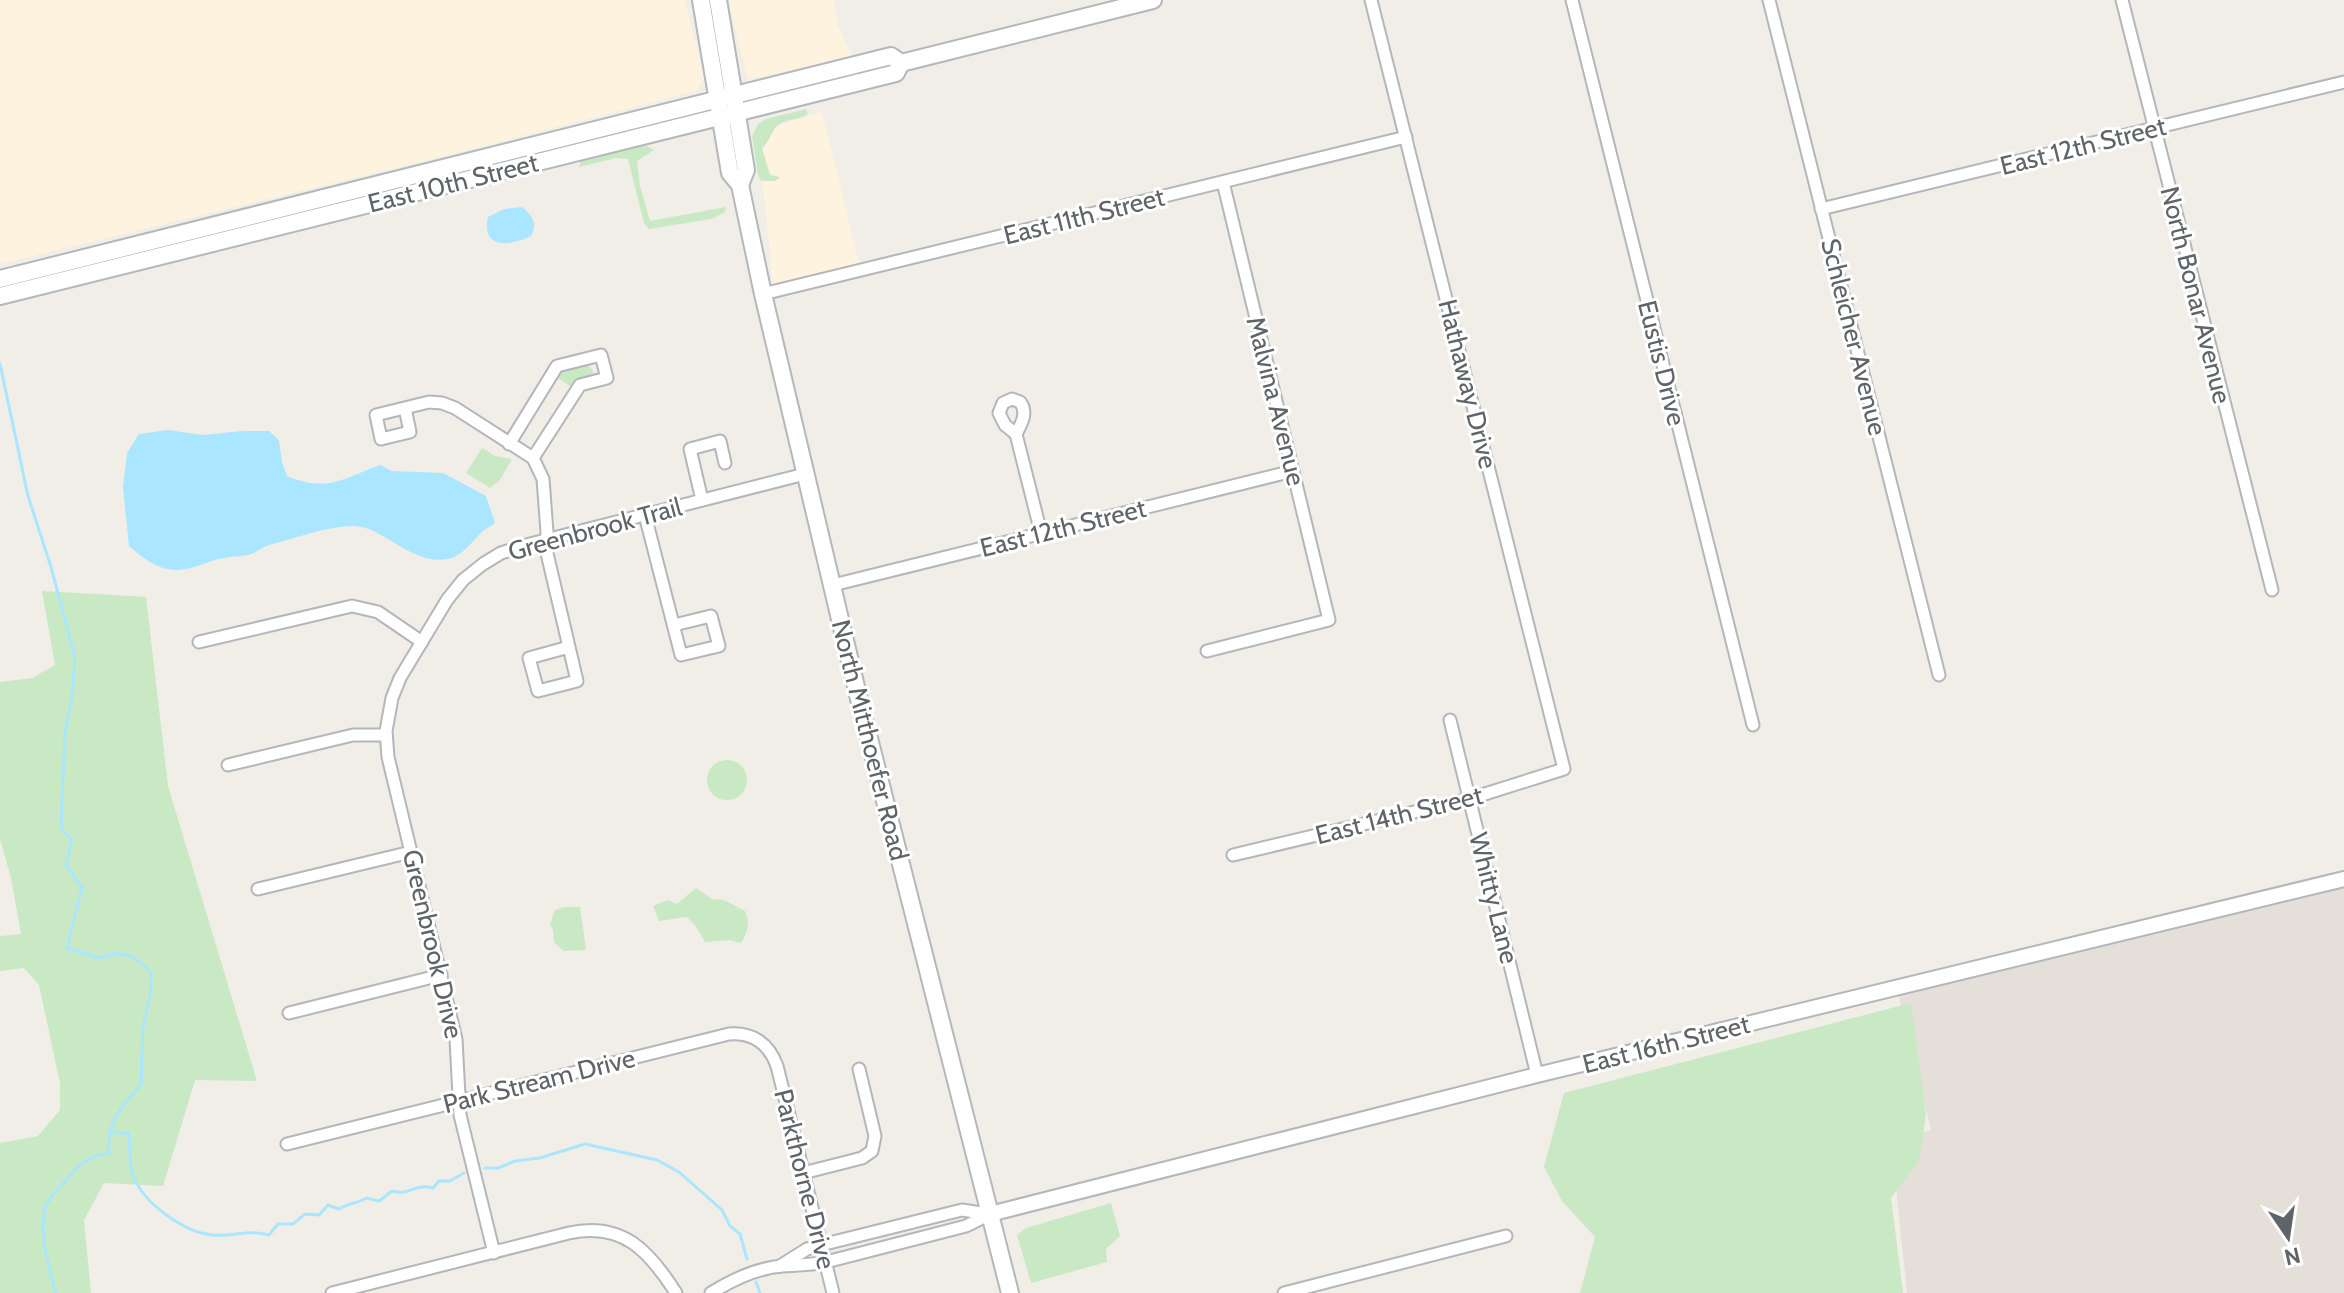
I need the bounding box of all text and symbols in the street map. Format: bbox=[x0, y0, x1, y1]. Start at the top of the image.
street label: East 12th Street bbox=[1997, 110, 2170, 182]
street label: East 10th Street bbox=[365, 146, 542, 220]
street label: East 11th Street bbox=[1000, 180, 1168, 251]
street label: North Bonar Avenue bbox=[2154, 183, 2238, 407]
street label: Schleicher Avenue bbox=[1814, 235, 1894, 439]
street label: Hathaway Drive bbox=[1432, 296, 1504, 472]
street label: Eustis Drive bbox=[1631, 297, 1693, 429]
street label: Malvina Avenue bbox=[1240, 313, 1312, 489]
street label: Greenbrook Trail bbox=[505, 490, 685, 568]
street label: East 12th Street bbox=[977, 492, 1150, 564]
street label: North Mitthoefer Road bbox=[825, 616, 915, 864]
street label: East 14th Street bbox=[1312, 779, 1486, 851]
street label: Whitty Lane bbox=[1462, 829, 1526, 967]
street label: Greenbrook Drive bbox=[396, 846, 470, 1042]
street label: East 16th Street bbox=[1579, 1008, 1753, 1080]
street label: Park Stream Drive bbox=[440, 1042, 638, 1120]
street label: Parkthorne Drive bbox=[767, 1086, 843, 1272]
north arrow bbox=[2248, 1197, 2328, 1277]
text: N bbox=[2282, 1241, 2303, 1271]

